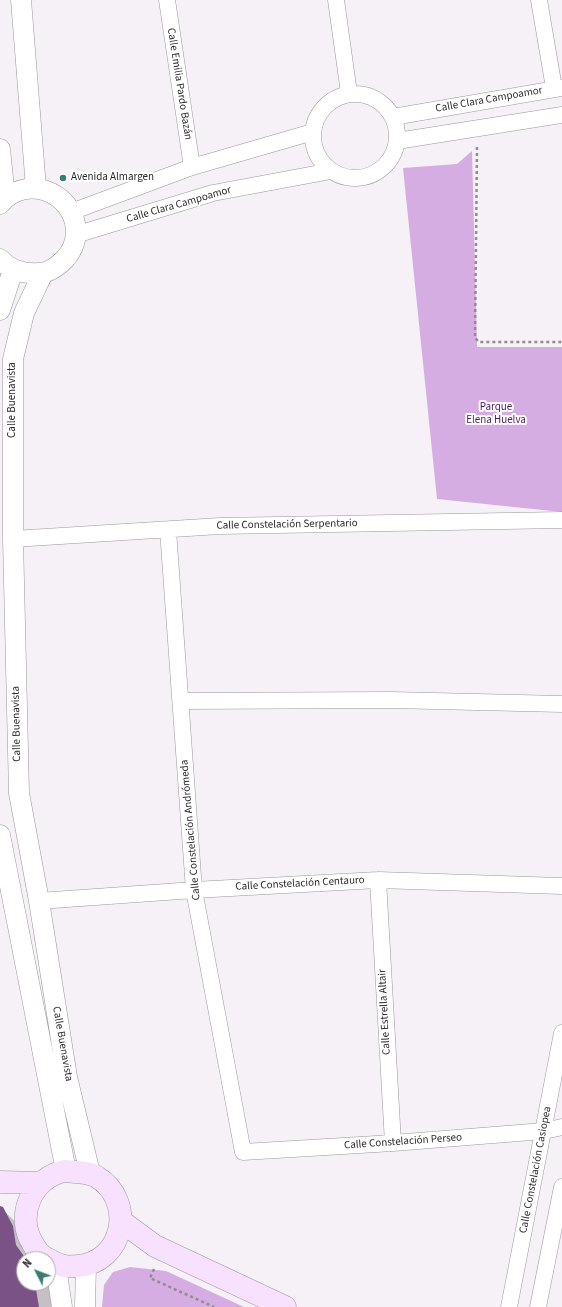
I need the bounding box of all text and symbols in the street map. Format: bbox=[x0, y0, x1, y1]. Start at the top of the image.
street label: Calle Emilia Pardo Bazán bbox=[164, 27, 194, 141]
street label: Calle Clara Campoamor bbox=[435, 84, 543, 116]
place label: Avenida Almargen bbox=[71, 171, 154, 185]
marker: Avenida Almargen bbox=[58, 173, 68, 183]
street label: Calle Clara Campoamor bbox=[125, 184, 233, 226]
street label: Calle Buenavista bbox=[6, 362, 20, 438]
park label: Parque Elena Huelva bbox=[466, 401, 526, 427]
street label: Calle Constelación Serpentario bbox=[216, 517, 358, 533]
street label: Calle Buenavista bbox=[10, 686, 24, 762]
street label: Calle Constelación Andrómeda bbox=[178, 759, 204, 901]
street label: Calle Constelación Centauro bbox=[235, 874, 365, 894]
street label: Calle Estrella Altair bbox=[376, 969, 394, 1055]
street label: Calle Buenavista bbox=[49, 1006, 75, 1082]
street label: Calle Constelación Casiopea bbox=[517, 1105, 555, 1235]
street label: Calle Constelación Perseo bbox=[344, 1131, 462, 1153]
north arrow bbox=[16, 1251, 56, 1291]
text: N bbox=[19, 1256, 35, 1271]

